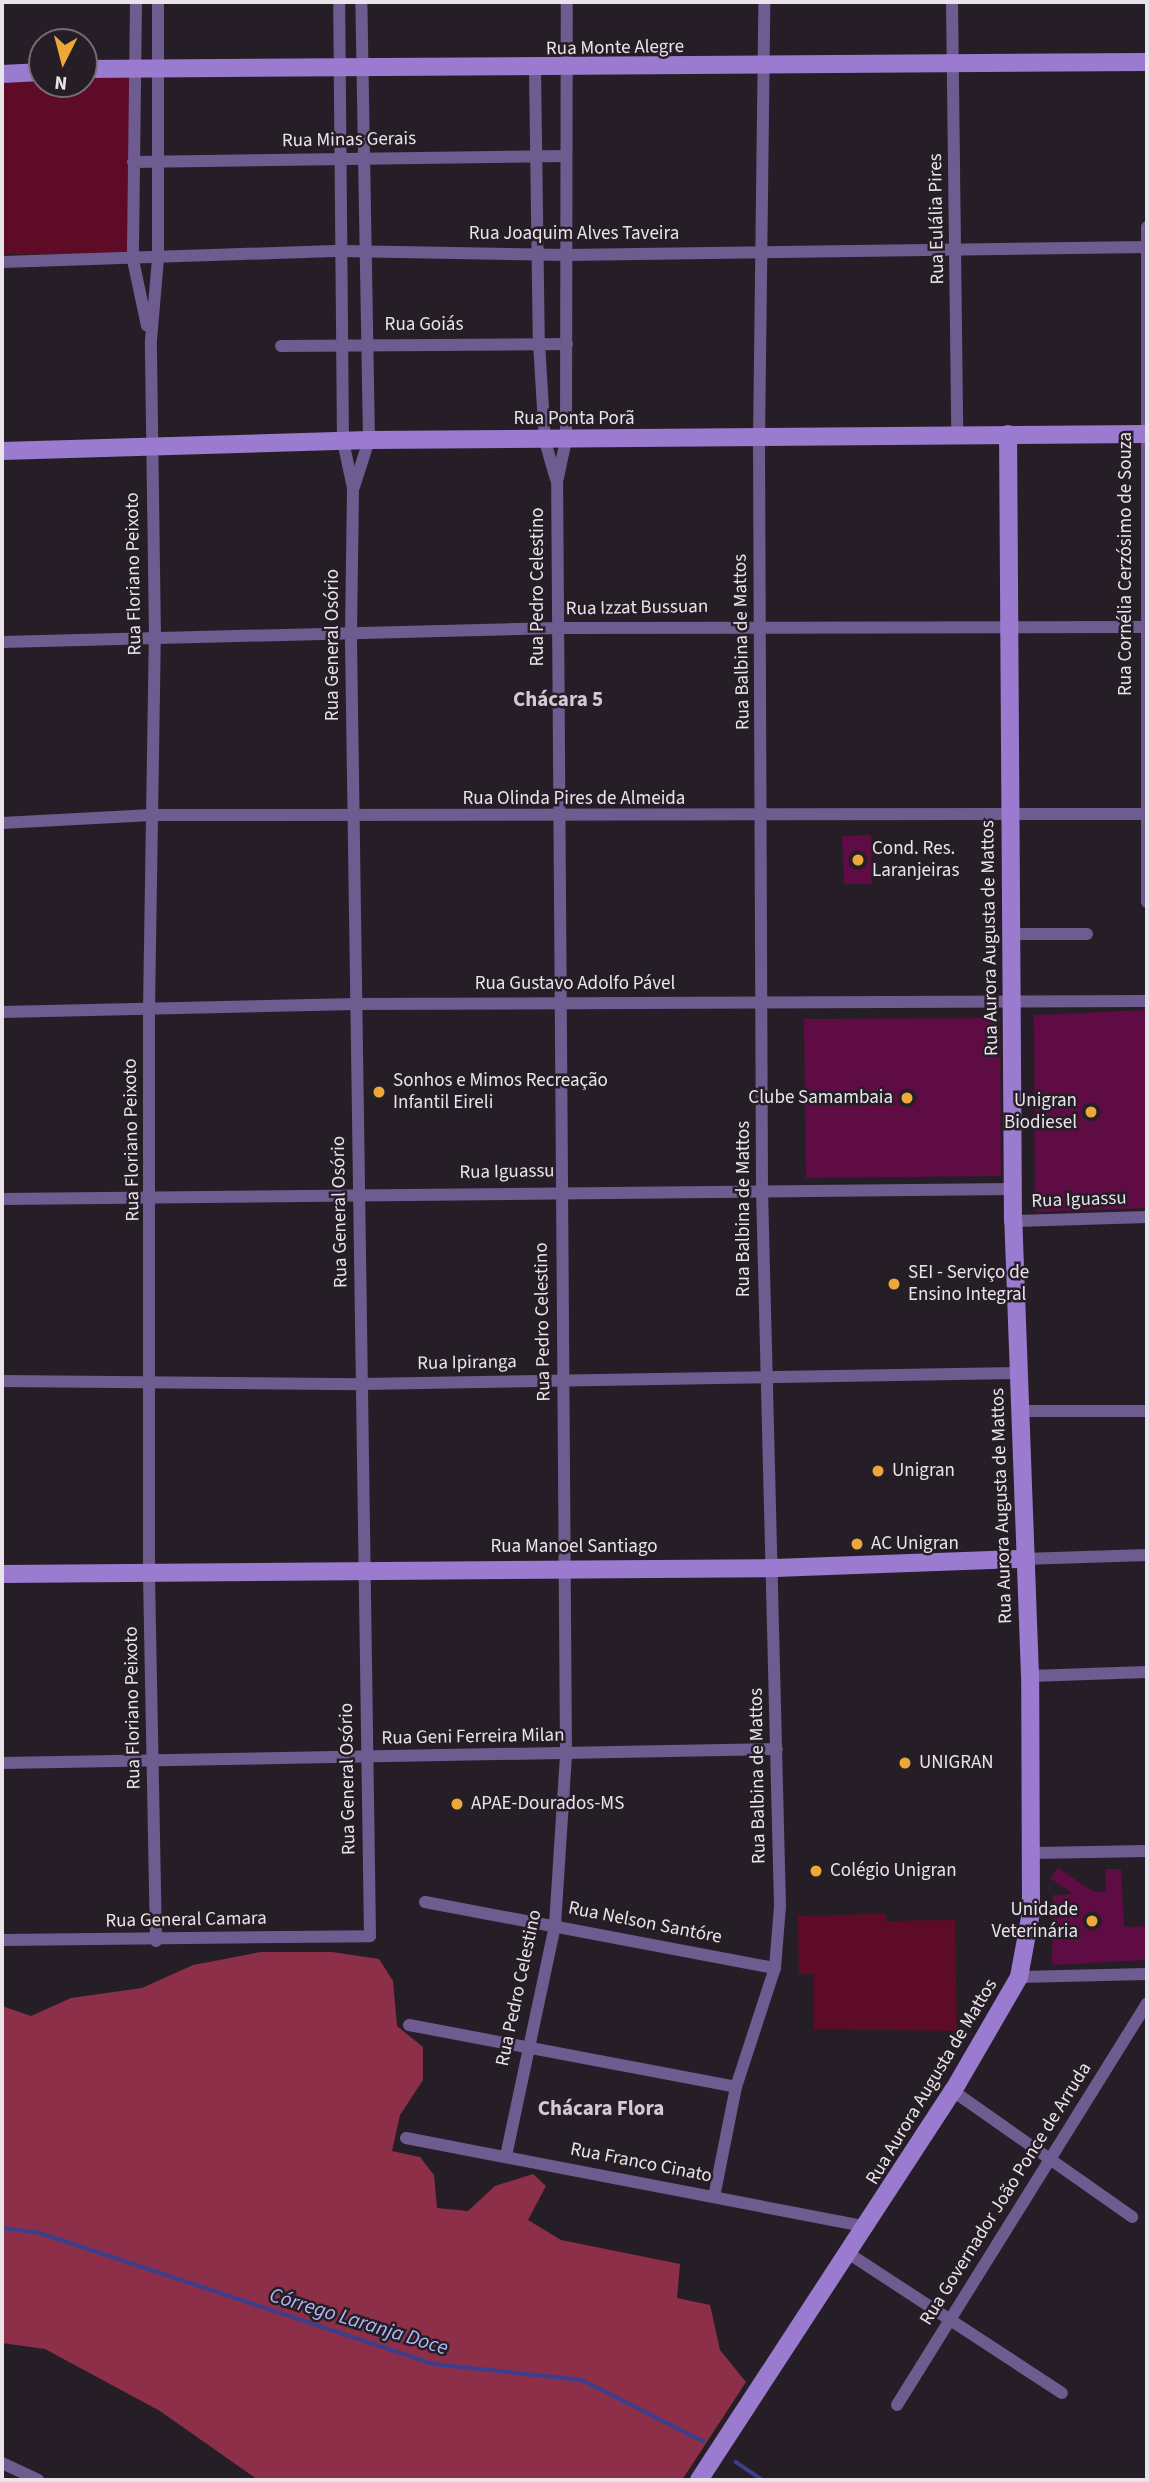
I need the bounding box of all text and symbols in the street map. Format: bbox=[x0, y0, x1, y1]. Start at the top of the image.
north arrow bbox=[28, 28, 98, 98]
street label: Rua Monte Alegre bbox=[546, 35, 684, 61]
text: N bbox=[53, 68, 69, 96]
street label: Rua Minas Gerais bbox=[282, 127, 416, 153]
street label: Rua Eulália Pires bbox=[924, 153, 950, 285]
street label: Rua Joaquim Alves Taveira bbox=[469, 223, 679, 245]
street label: Rua Goiás bbox=[385, 314, 463, 336]
street label: Rua Ponta Porã bbox=[513, 408, 635, 430]
street label: Rua Cornélia Cerzósimo de Souza bbox=[1115, 432, 1137, 696]
street label: Rua Floriano Peixoto bbox=[121, 492, 147, 656]
street label: Rua Pedro Celestino bbox=[527, 507, 549, 667]
street label: Rua Balbina de Mattos bbox=[729, 554, 755, 730]
street label: Rua General Osório bbox=[322, 569, 344, 721]
street label: Rua Izzat Bussuan bbox=[566, 595, 708, 621]
district label: Chácara 5 bbox=[513, 686, 603, 712]
street label: Rua Olinda Pires de Almeida bbox=[463, 788, 685, 810]
street label: Rua Aurora Augusta de Mattos bbox=[977, 820, 1003, 1056]
place label: Cond. Res. Laranjeiras bbox=[872, 838, 959, 882]
marker: Cond. Res. Laranjeiras bbox=[850, 852, 866, 868]
street label: Rua Gustavo Adolfo Pável bbox=[475, 973, 675, 995]
street label: Rua Floriano Peixoto bbox=[119, 1058, 145, 1222]
place label: Sonhos e Mimos Recreação Infantil Eireli bbox=[393, 1070, 608, 1114]
marker: Sonhos e Mimos Recreação Infantil Eireli bbox=[371, 1084, 387, 1100]
place label: Clube Samambaia bbox=[748, 1087, 893, 1109]
marker: Clube Samambaia bbox=[899, 1090, 915, 1106]
place label: Unigran Biodiesel bbox=[1004, 1090, 1077, 1134]
marker: Unigran Biodiesel bbox=[1083, 1104, 1099, 1120]
street label: Rua Balbina de Mattos bbox=[733, 1121, 755, 1297]
street label: Rua General Osório bbox=[327, 1136, 353, 1288]
street label: Rua Iguassu bbox=[459, 1160, 555, 1184]
street label: Rua Iguassu bbox=[1031, 1187, 1127, 1213]
street label: Rua Pedro Celestino bbox=[530, 1242, 556, 1402]
place label: SEI - Serviço de Ensino Integral bbox=[908, 1262, 1029, 1306]
marker: SEI - Serviço de Ensino Integral bbox=[886, 1276, 902, 1292]
street label: Rua Ipiranga bbox=[417, 1351, 517, 1375]
street label: Rua Aurora Augusta de Mattos bbox=[986, 1388, 1018, 1624]
place label: Unigran bbox=[892, 1460, 955, 1482]
marker: Unigran bbox=[870, 1463, 886, 1479]
place label: AC Unigran bbox=[871, 1533, 959, 1555]
street label: Rua Manoel Santiago bbox=[490, 1536, 658, 1558]
marker: AC Unigran bbox=[849, 1536, 865, 1552]
street label: Rua Floriano Peixoto bbox=[120, 1626, 146, 1790]
street label: Rua Balbina de Mattos bbox=[745, 1688, 771, 1864]
street label: Rua General Osório bbox=[335, 1703, 361, 1855]
street label: Rua Geni Ferreira Milan bbox=[381, 1724, 565, 1750]
place label: UNIGRAN bbox=[919, 1752, 994, 1774]
marker: UNIGRAN bbox=[897, 1755, 913, 1771]
place label: APAE-Dourados-MS bbox=[471, 1793, 624, 1815]
marker: APAE-Dourados-MS bbox=[449, 1796, 465, 1812]
place label: Colégio Unigran bbox=[830, 1860, 957, 1882]
marker: Colégio Unigran bbox=[808, 1863, 824, 1879]
street label: Rua Nelson Santóre bbox=[566, 1897, 724, 1949]
place label: Unidade Veterinária bbox=[992, 1899, 1078, 1943]
street label: Rua General Camara bbox=[105, 1907, 267, 1933]
street label: Rua Pedro Celestino bbox=[491, 1908, 547, 2068]
marker: Unidade Veterinária bbox=[1084, 1913, 1100, 1929]
street label: Rua Aurora Augusta de Mattos bbox=[861, 1975, 1003, 2189]
street label: Rua Governador João Ponce de Arruda bbox=[915, 2058, 1097, 2330]
district label: Chácara Flora bbox=[538, 2095, 664, 2121]
street label: Rua Franco Cinato bbox=[568, 2138, 714, 2188]
water label: Córrego Laranja Doce bbox=[267, 2282, 451, 2360]

